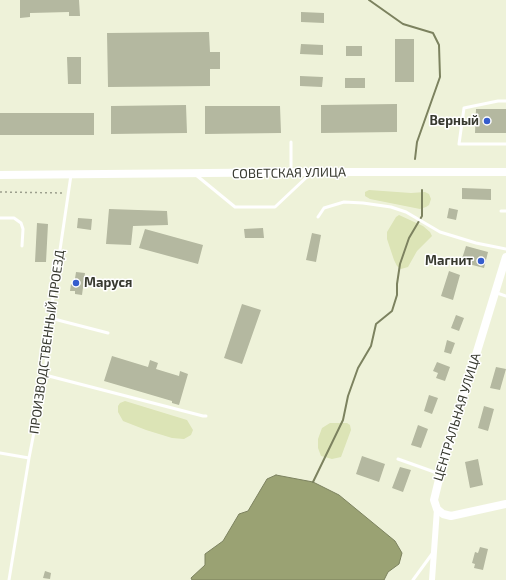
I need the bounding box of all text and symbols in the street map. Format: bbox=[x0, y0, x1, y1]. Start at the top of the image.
place label: Верный bbox=[430, 113, 479, 129]
marker: Верный bbox=[482, 116, 492, 126]
street label: СОВЕТСКАЯ УЛИЦА bbox=[232, 164, 346, 182]
street label: ПРОИЗВОДСТВЕННЫЙ ПРОЕЗД bbox=[26, 249, 68, 435]
place label: Магнит bbox=[425, 253, 473, 269]
marker: Магнит bbox=[476, 256, 486, 266]
place label: Маруся bbox=[84, 275, 132, 291]
marker: Маруся bbox=[71, 278, 81, 288]
street label: ЦЕНТРАЛЬНАЯ УЛИЦА bbox=[430, 351, 484, 483]

